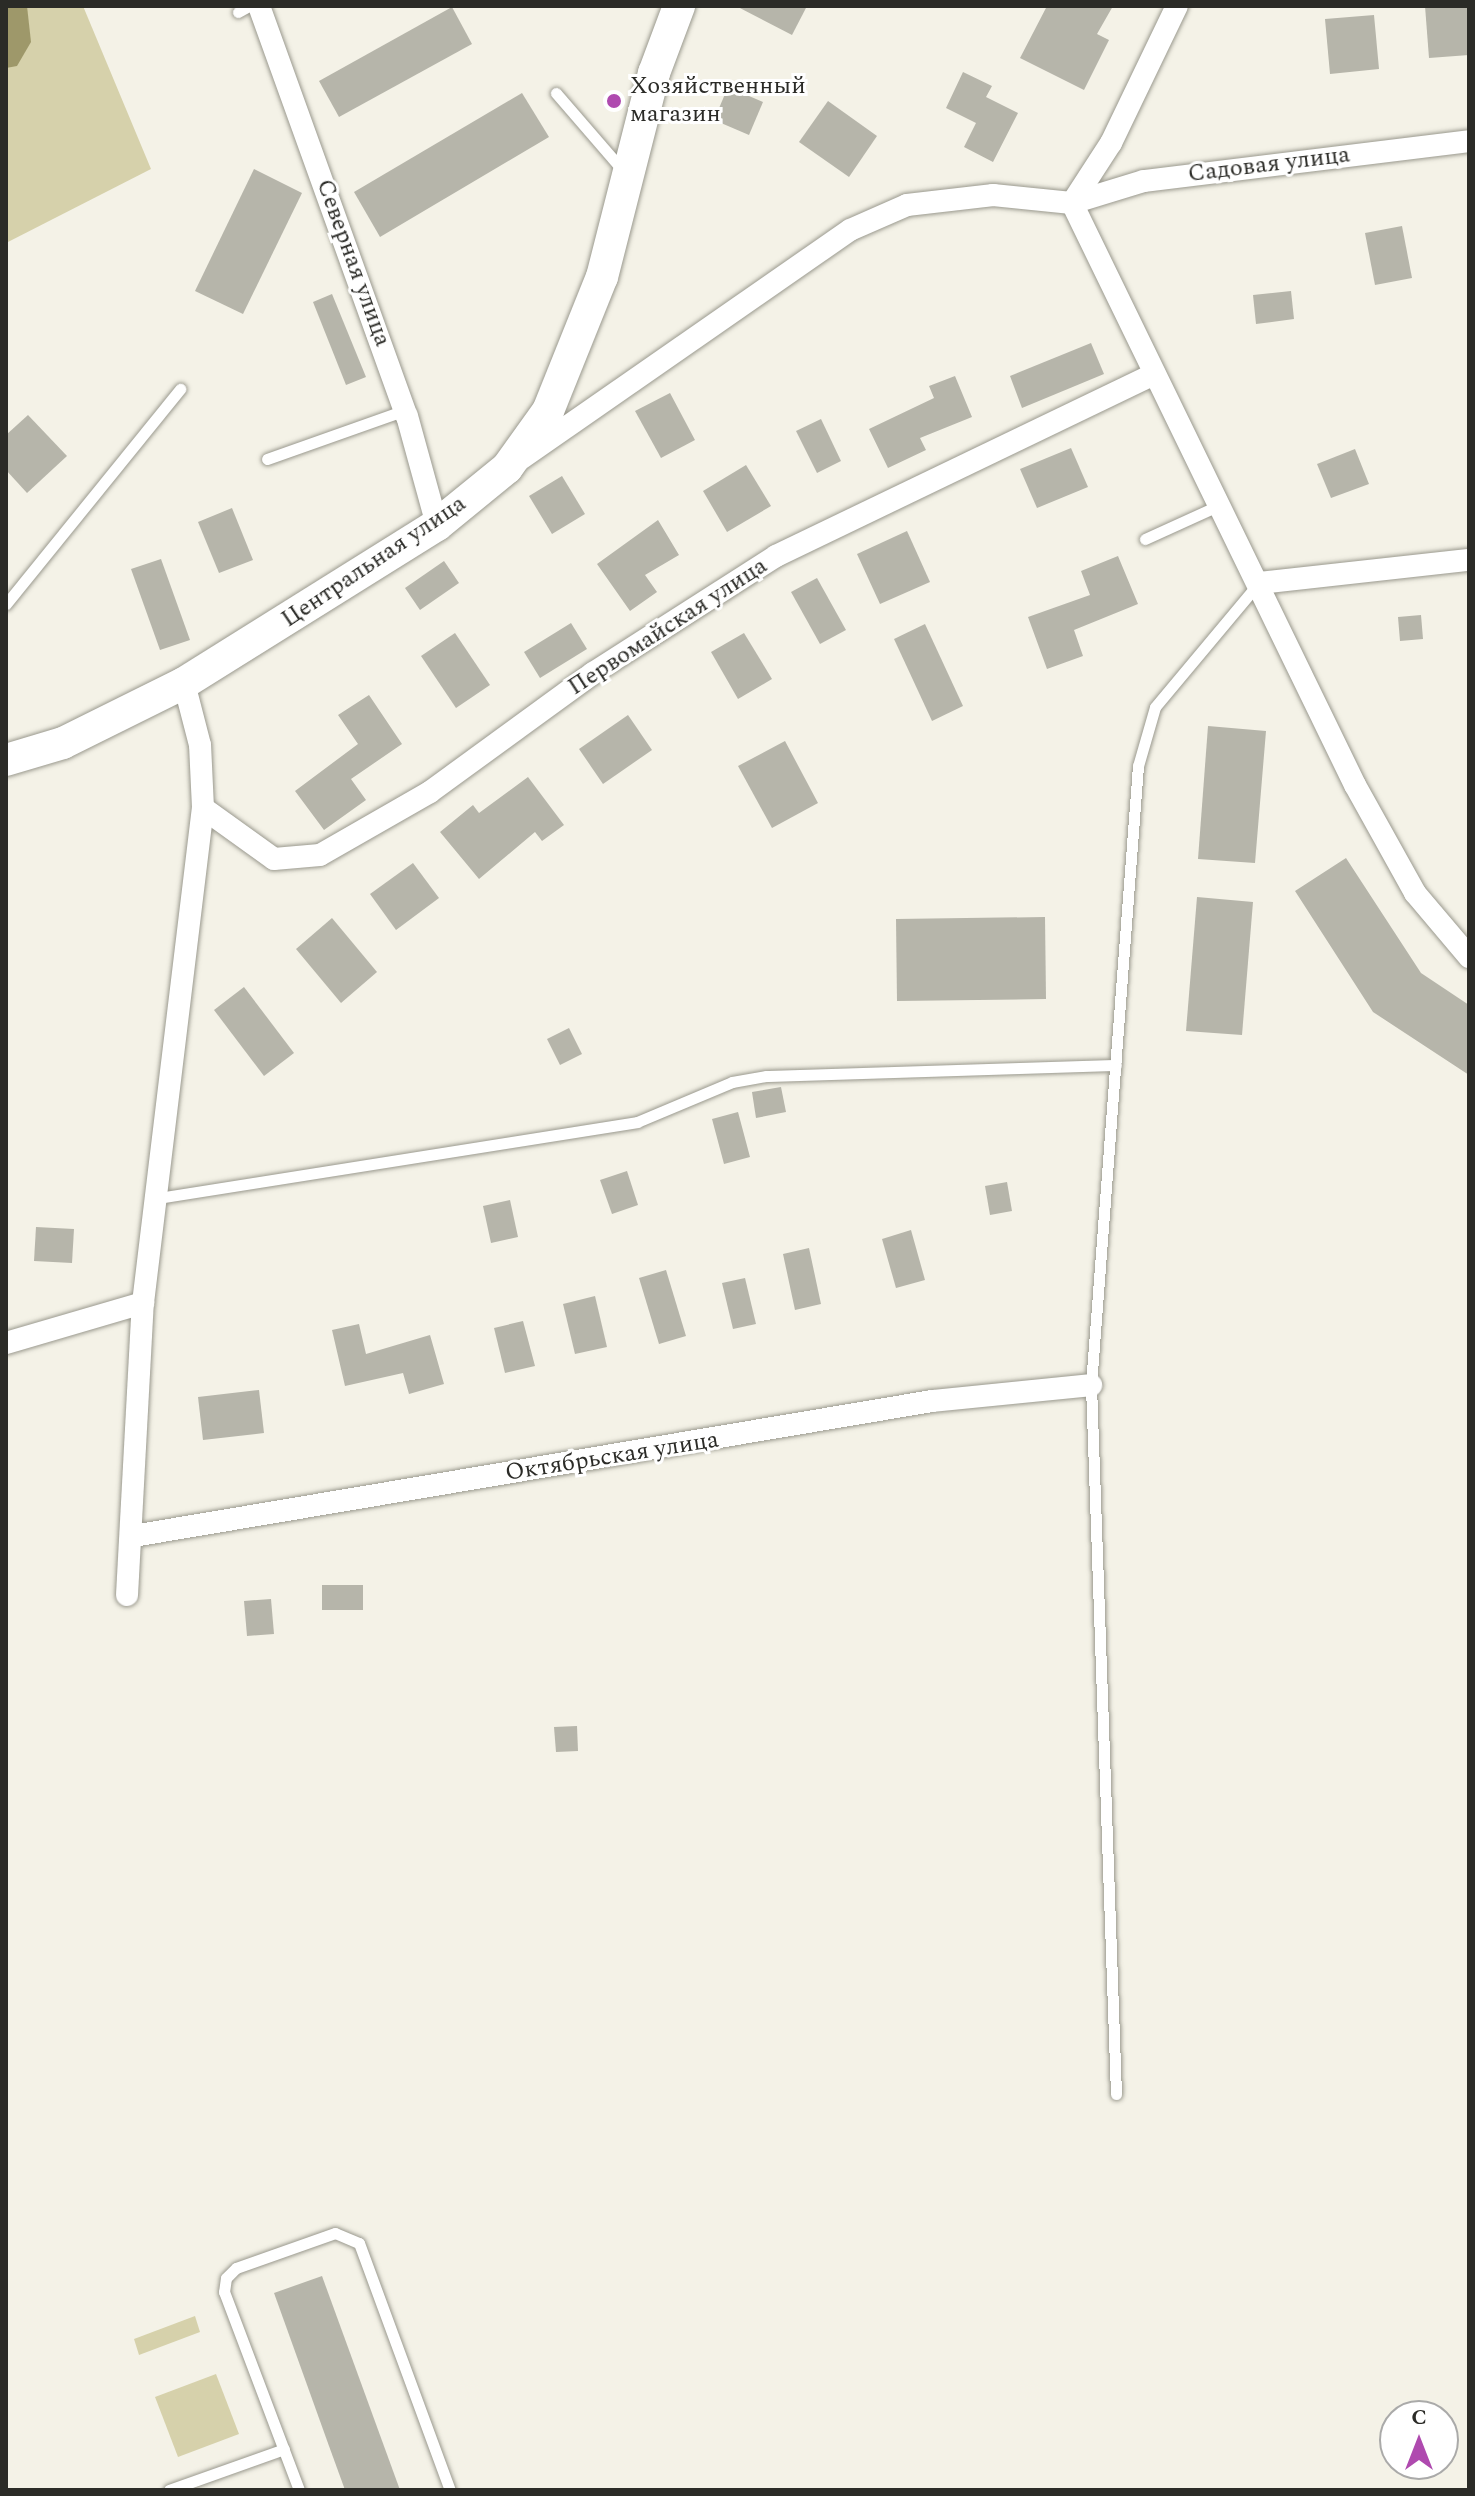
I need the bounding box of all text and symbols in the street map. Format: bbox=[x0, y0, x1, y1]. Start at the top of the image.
place label: Хозяйственный магазин bbox=[630, 73, 806, 129]
marker: Хозяйственный магазин bbox=[605, 92, 623, 110]
street label: Садовая улица bbox=[1186, 141, 1352, 189]
street label: Северная улица bbox=[309, 176, 397, 350]
street label: Центральная улица bbox=[276, 490, 472, 634]
street label: Первомайская улица bbox=[563, 552, 773, 702]
street label: Октябрьская улица bbox=[503, 1426, 721, 1488]
north arrow bbox=[1379, 2400, 1459, 2480]
text: С bbox=[1411, 2401, 1427, 2434]

